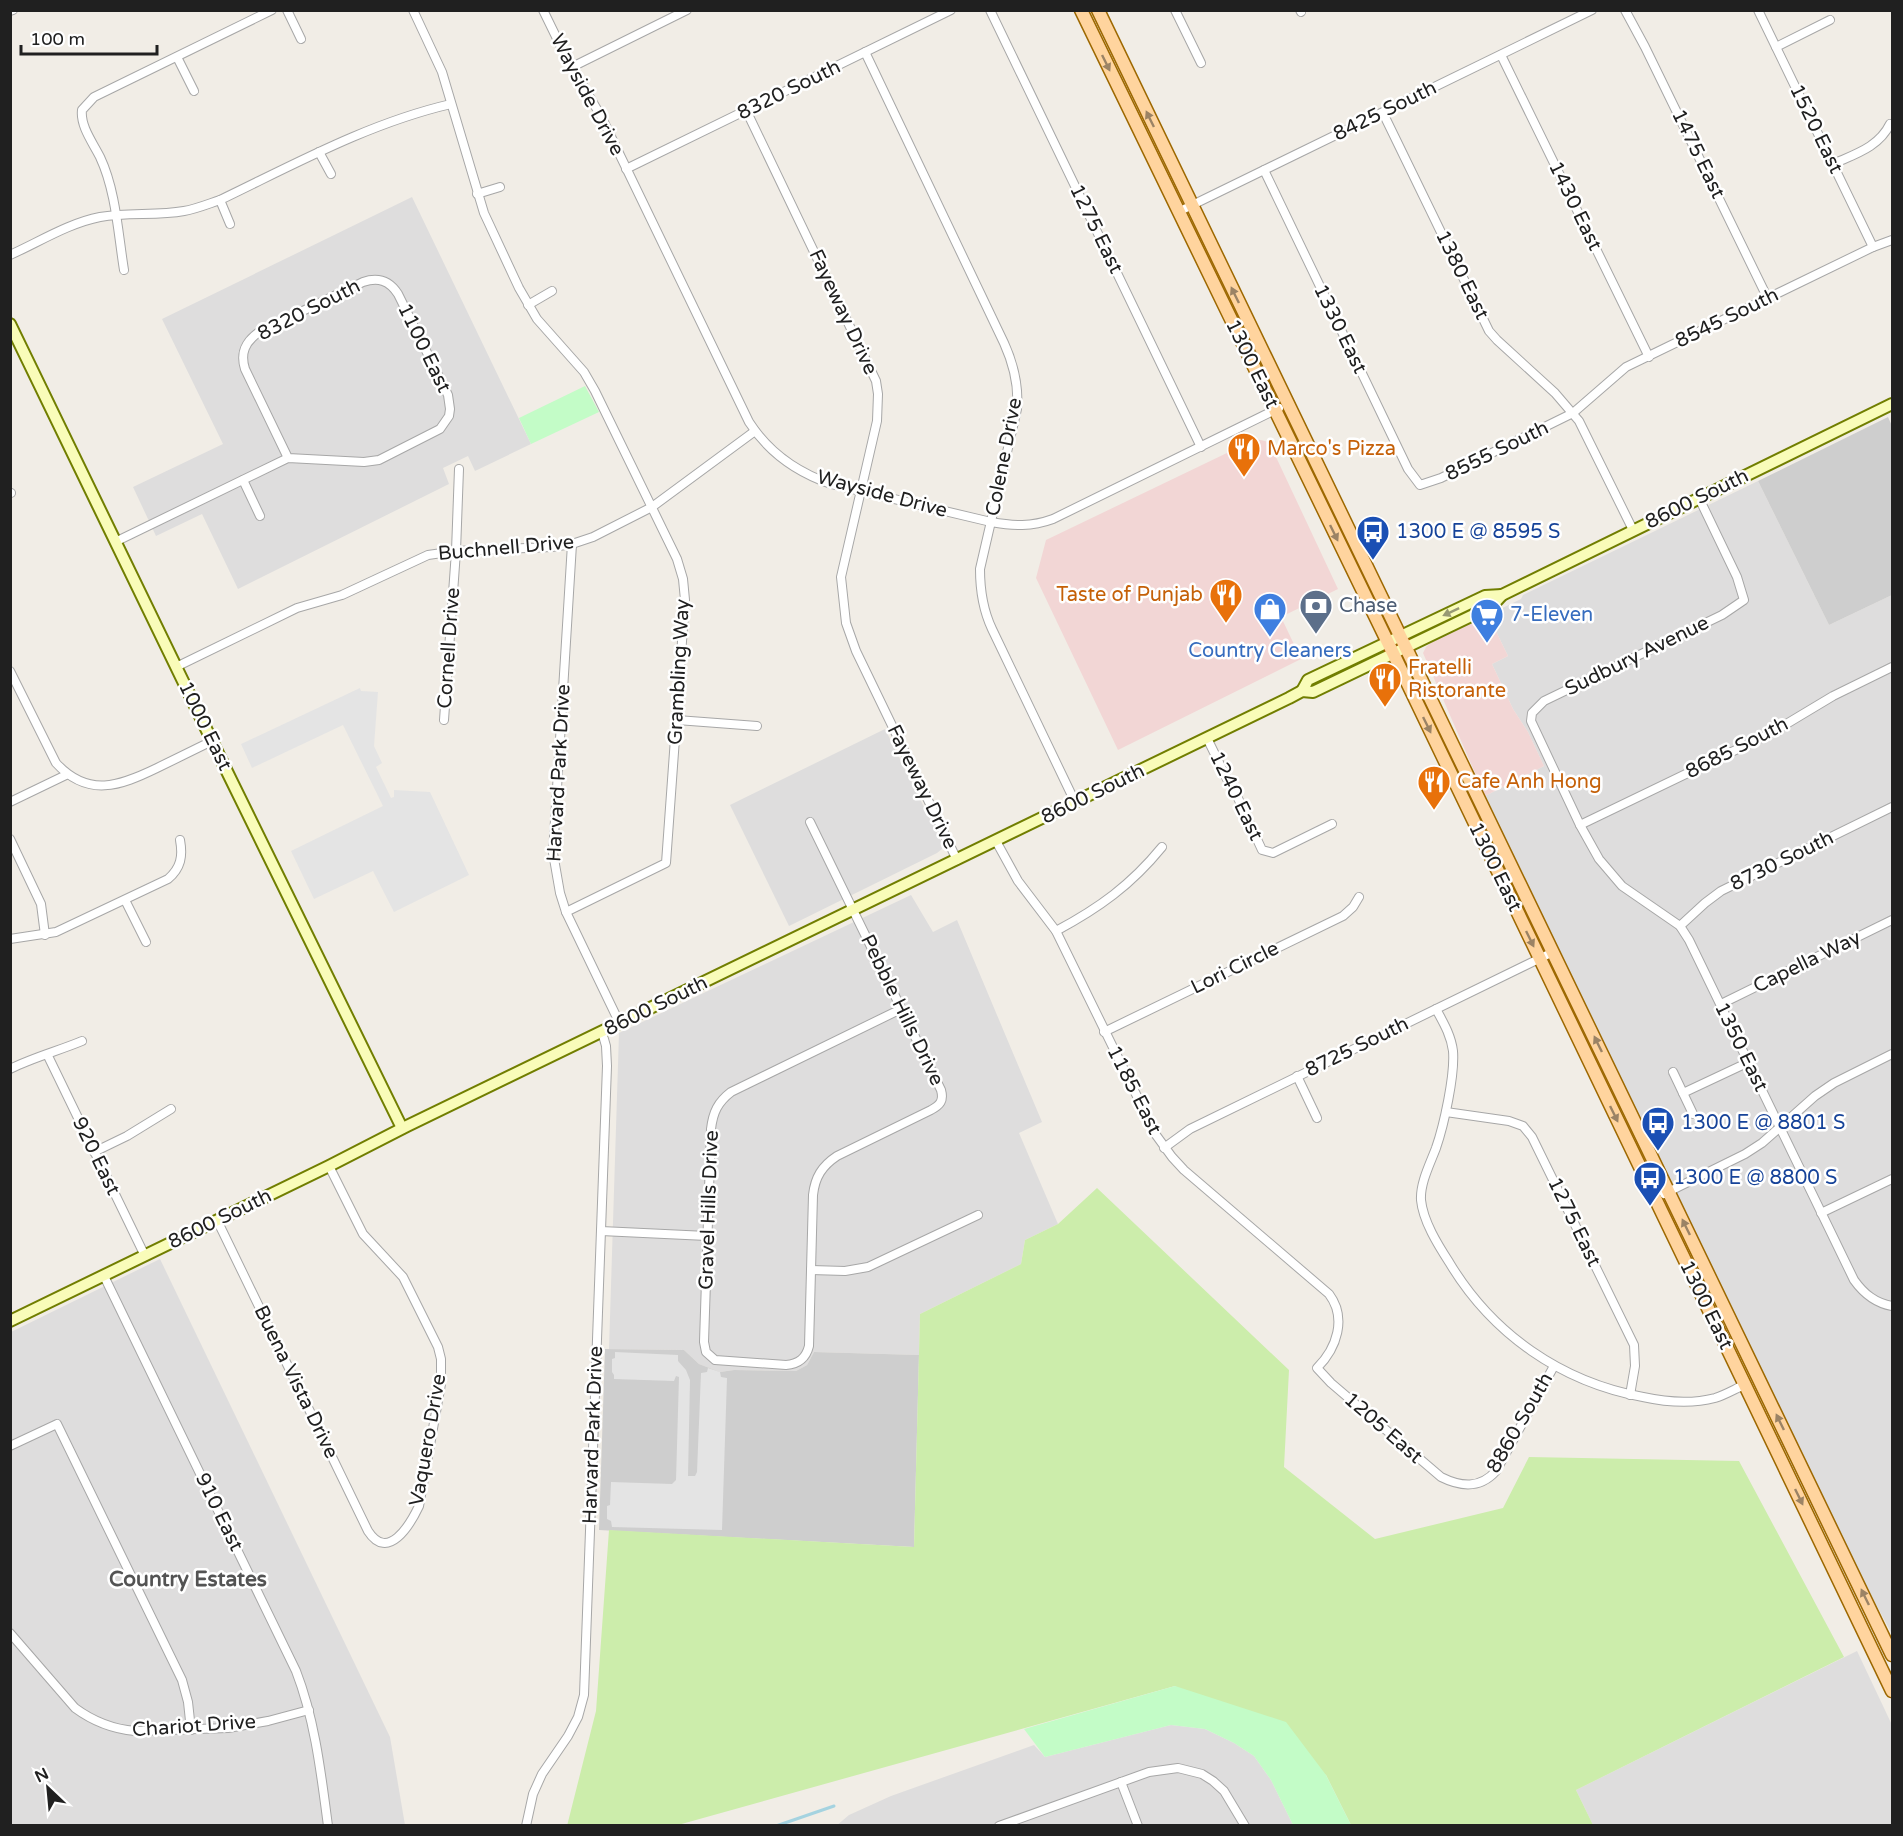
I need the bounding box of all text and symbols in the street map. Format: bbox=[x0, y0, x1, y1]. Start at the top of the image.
scale bar bbox=[21, 18, 158, 56]
text: 100 m bbox=[30, 28, 85, 50]
street label: Wayside Drive bbox=[545, 30, 629, 160]
street label: 8320 South bbox=[733, 55, 845, 125]
one-way arrow bbox=[1102, 55, 1111, 72]
street label: 8425 South bbox=[1329, 76, 1441, 146]
street label: 1520 East bbox=[1784, 80, 1848, 178]
street label: 1475 East bbox=[1666, 105, 1730, 203]
one-way arrow bbox=[1146, 111, 1155, 128]
street label: 1430 East bbox=[1543, 157, 1607, 255]
street label: 1275 East bbox=[1064, 180, 1128, 278]
street label: 1380 East bbox=[1430, 226, 1494, 324]
street label: Fayeway Drive bbox=[803, 246, 883, 378]
street label: 8320 South bbox=[254, 274, 364, 346]
street label: 1330 East bbox=[1308, 280, 1372, 378]
street label: 8545 South bbox=[1671, 283, 1783, 353]
one-way arrow bbox=[1230, 286, 1240, 303]
street label: 1100 East bbox=[392, 299, 456, 397]
street label: 1300 East bbox=[1220, 315, 1284, 413]
street label: Colene Drive bbox=[981, 396, 1027, 518]
street label: 8555 South bbox=[1441, 416, 1553, 486]
restaurant icon: Marco's Pizza bbox=[1226, 431, 1262, 478]
place label: Marco's Pizza bbox=[1267, 437, 1396, 461]
street label: 8600 South bbox=[1641, 464, 1753, 534]
street label: Wayside Drive bbox=[814, 465, 950, 523]
bus stop icon: 1300 E @ 8595 S bbox=[1355, 514, 1391, 561]
place label: 1300 E @ 8595 S bbox=[1396, 520, 1560, 544]
one-way arrow bbox=[1329, 524, 1338, 541]
street label: Buchnell Drive bbox=[437, 530, 575, 566]
restaurant icon: Taste of Punjab bbox=[1208, 577, 1244, 624]
place label: Taste of Punjab bbox=[1056, 583, 1203, 607]
street label: Cornell Drive bbox=[433, 587, 465, 709]
bank icon: Chase bbox=[1298, 588, 1334, 635]
shop icon: Country Cleaners bbox=[1252, 591, 1288, 638]
place label: Chase bbox=[1339, 594, 1397, 618]
supermarket icon: 7-Eleven bbox=[1469, 597, 1505, 644]
street label: Grambling Way bbox=[663, 598, 695, 746]
place label: 7-Eleven bbox=[1510, 603, 1593, 627]
one-way arrow bbox=[1442, 608, 1459, 617]
street label: Sudbury Avenue bbox=[1561, 611, 1713, 701]
place label: Country Cleaners bbox=[1188, 639, 1352, 663]
place label: Fratelli Ristorante bbox=[1408, 656, 1506, 703]
restaurant icon: Fratelli Ristorante bbox=[1367, 661, 1403, 708]
street label: 1000 East bbox=[173, 677, 237, 775]
street label: Harvard Park Drive bbox=[542, 683, 576, 863]
street label: 8685 South bbox=[1682, 712, 1792, 784]
one-way arrow bbox=[1423, 717, 1432, 734]
street label: Fayeway Drive bbox=[882, 721, 962, 853]
street label: 1240 East bbox=[1204, 747, 1268, 845]
street label: 8600 South bbox=[1037, 759, 1149, 829]
restaurant icon: Cafe Anh Hong bbox=[1416, 764, 1452, 811]
place label: Cafe Anh Hong bbox=[1457, 770, 1602, 794]
street label: 1300 East bbox=[1463, 818, 1527, 916]
street label: 8730 South bbox=[1726, 826, 1838, 896]
street label: Capella Way bbox=[1749, 926, 1865, 998]
one-way arrow bbox=[1525, 930, 1534, 947]
street label: Pebble Hills Drive bbox=[855, 931, 949, 1089]
street label: Lori Circle bbox=[1187, 936, 1283, 1000]
street label: 8600 South bbox=[600, 971, 712, 1041]
street label: 1350 East bbox=[1709, 998, 1773, 1096]
street label: 8725 South bbox=[1301, 1012, 1413, 1082]
one-way arrow bbox=[1593, 1036, 1602, 1053]
street label: 1185 East bbox=[1101, 1042, 1167, 1139]
bus stop icon: 1300 E @ 8801 S bbox=[1640, 1105, 1676, 1152]
one-way arrow bbox=[1610, 1106, 1619, 1123]
place label: 1300 E @ 8801 S bbox=[1681, 1111, 1845, 1135]
street label: 920 East bbox=[67, 1113, 125, 1199]
street label: Gravel Hills Drive bbox=[694, 1130, 724, 1290]
bus stop icon: 1300 E @ 8800 S bbox=[1632, 1160, 1668, 1207]
place label: 1300 E @ 8800 S bbox=[1673, 1166, 1837, 1190]
street label: 1275 East bbox=[1542, 1173, 1606, 1271]
street label: 8600 South bbox=[164, 1184, 276, 1254]
one-way arrow bbox=[1682, 1219, 1691, 1236]
street label: 1300 East bbox=[1674, 1256, 1738, 1354]
street label: Buena Vista Drive bbox=[249, 1302, 343, 1462]
street label: Harvard Park Drive bbox=[578, 1346, 608, 1524]
street label: 8860 South bbox=[1482, 1369, 1558, 1477]
street label: Vaquero Drive bbox=[405, 1372, 451, 1508]
street label: 1205 East bbox=[1339, 1387, 1428, 1469]
one-way arrow bbox=[1776, 1413, 1785, 1430]
street label: 910 East bbox=[190, 1469, 248, 1555]
one-way arrow bbox=[1794, 1489, 1804, 1506]
district label: Country Estates bbox=[109, 1567, 267, 1592]
one-way arrow bbox=[1860, 1589, 1869, 1606]
street label: Chariot Drive bbox=[131, 1710, 257, 1742]
north arrow bbox=[18, 1758, 78, 1818]
text: N bbox=[32, 1764, 52, 1787]

